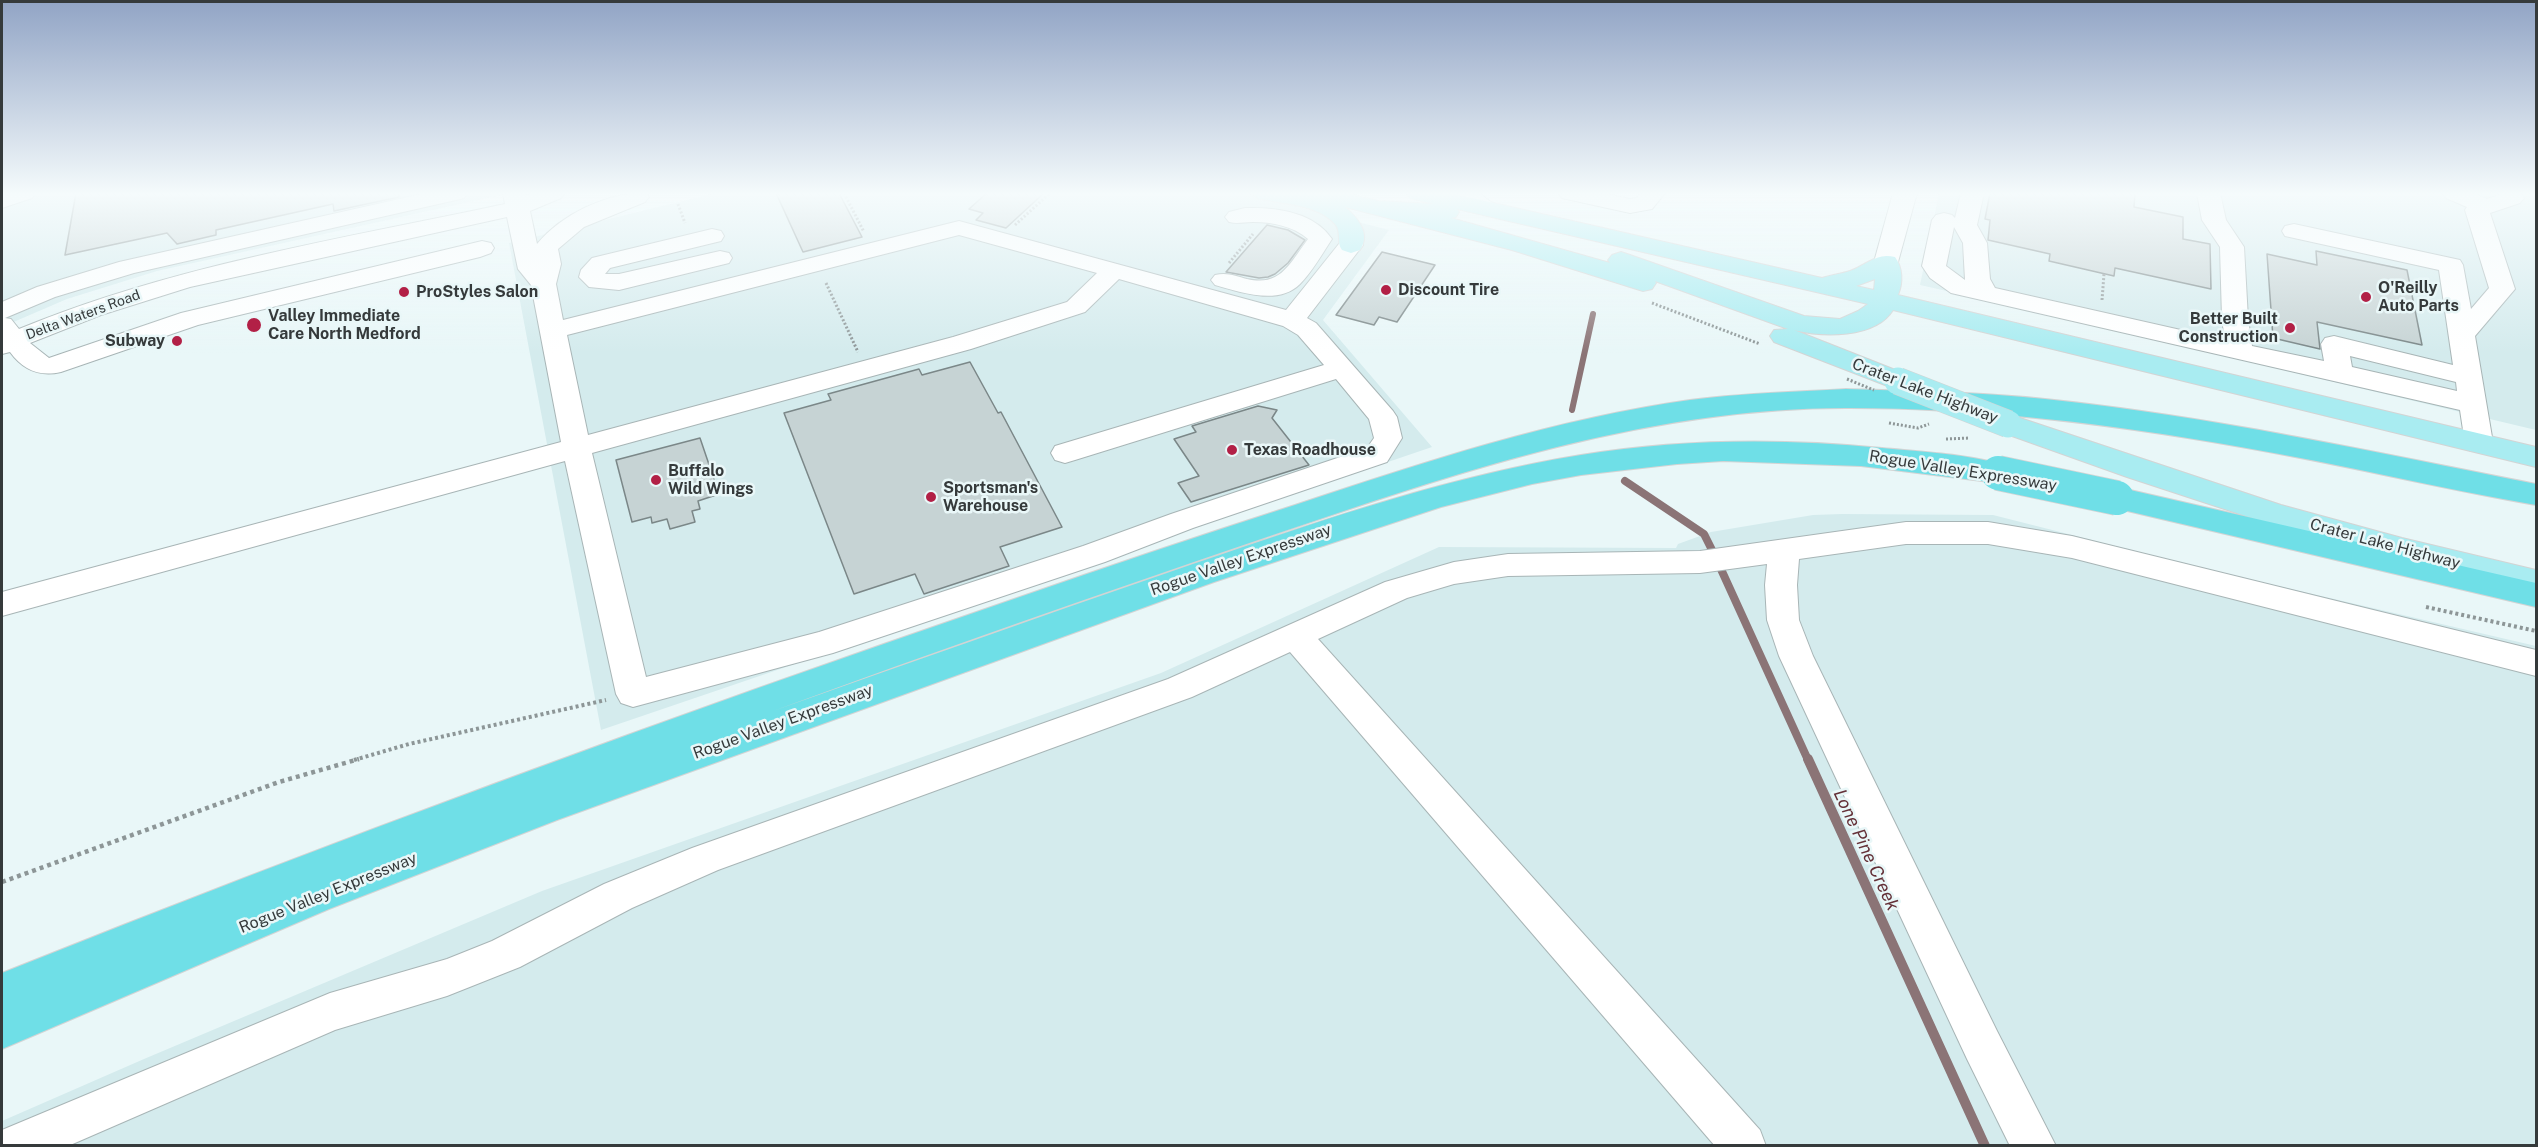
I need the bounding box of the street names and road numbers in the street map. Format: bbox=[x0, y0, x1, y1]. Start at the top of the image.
street label: Delta Waters Road bbox=[24, 287, 142, 343]
street label: Crater Lake Highway bbox=[1849, 354, 2001, 428]
street label: Rogue Valley Expressway bbox=[1868, 447, 2058, 495]
street label: Crater Lake Highway bbox=[2308, 515, 2462, 573]
street label: Rogue Valley Expressway bbox=[1148, 520, 1334, 600]
street label: Rogue Valley Expressway bbox=[690, 681, 876, 763]
street label: Rogue Valley Expressway bbox=[236, 849, 420, 937]

